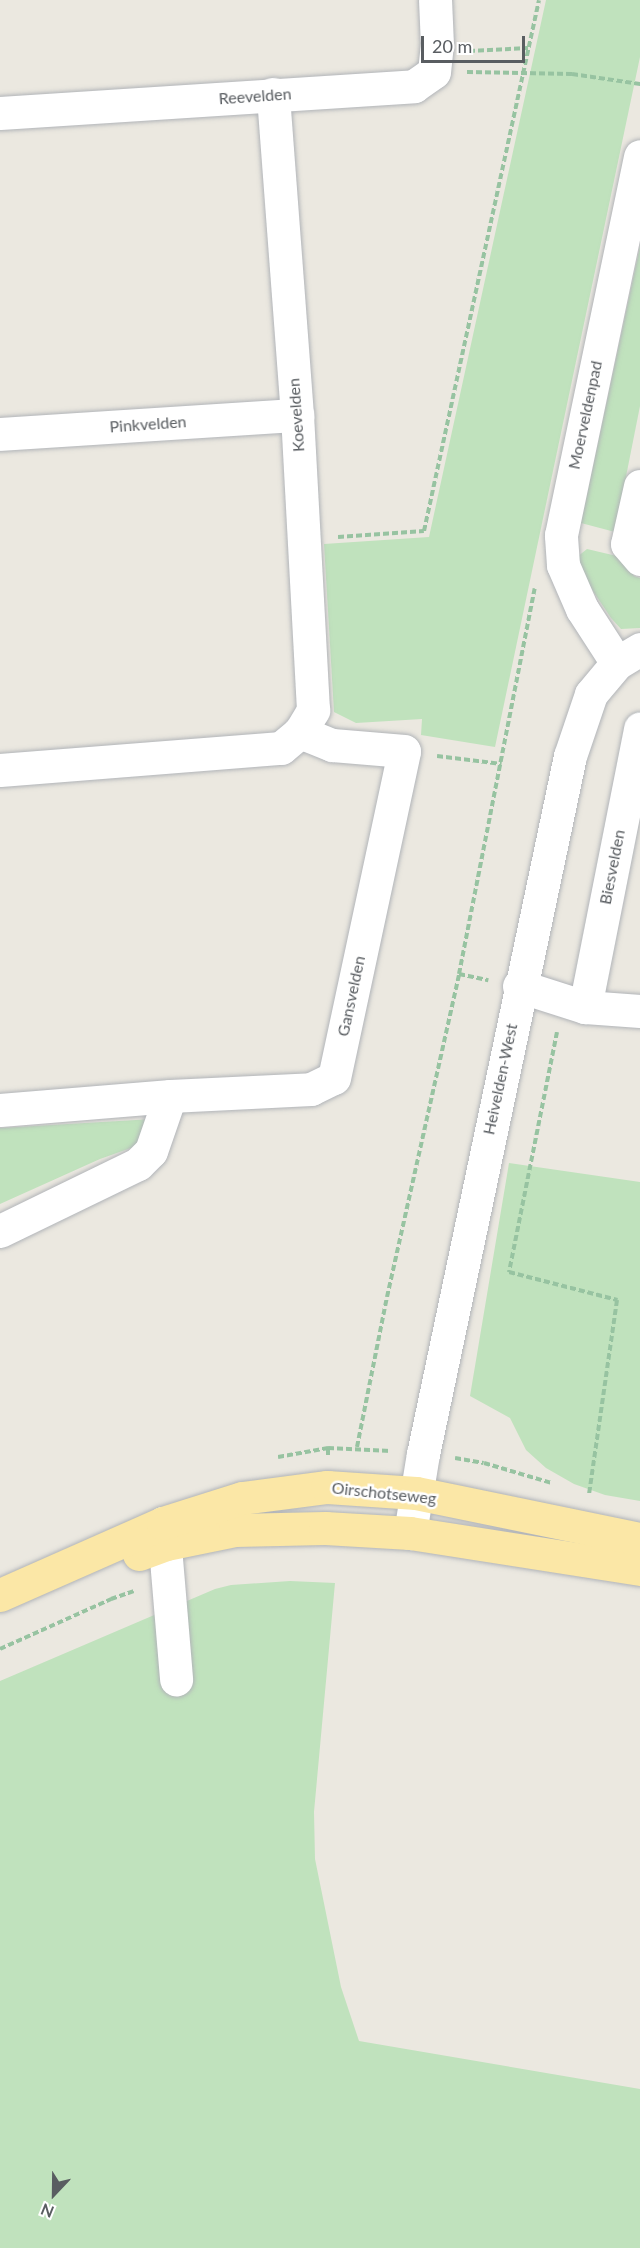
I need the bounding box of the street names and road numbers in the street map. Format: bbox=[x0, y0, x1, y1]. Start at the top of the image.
street label: Reevelden bbox=[218, 84, 292, 108]
street label: Moerveldenpad bbox=[564, 359, 606, 471]
street label: Koevelden bbox=[284, 377, 308, 453]
street label: Pinkvelden bbox=[109, 412, 187, 436]
street label: Biesvelden bbox=[595, 828, 629, 906]
street label: Gansvelden bbox=[333, 954, 369, 1038]
street label: Heivelden-West bbox=[479, 1022, 521, 1136]
street label: Oirschotseweg bbox=[331, 1478, 437, 1508]

